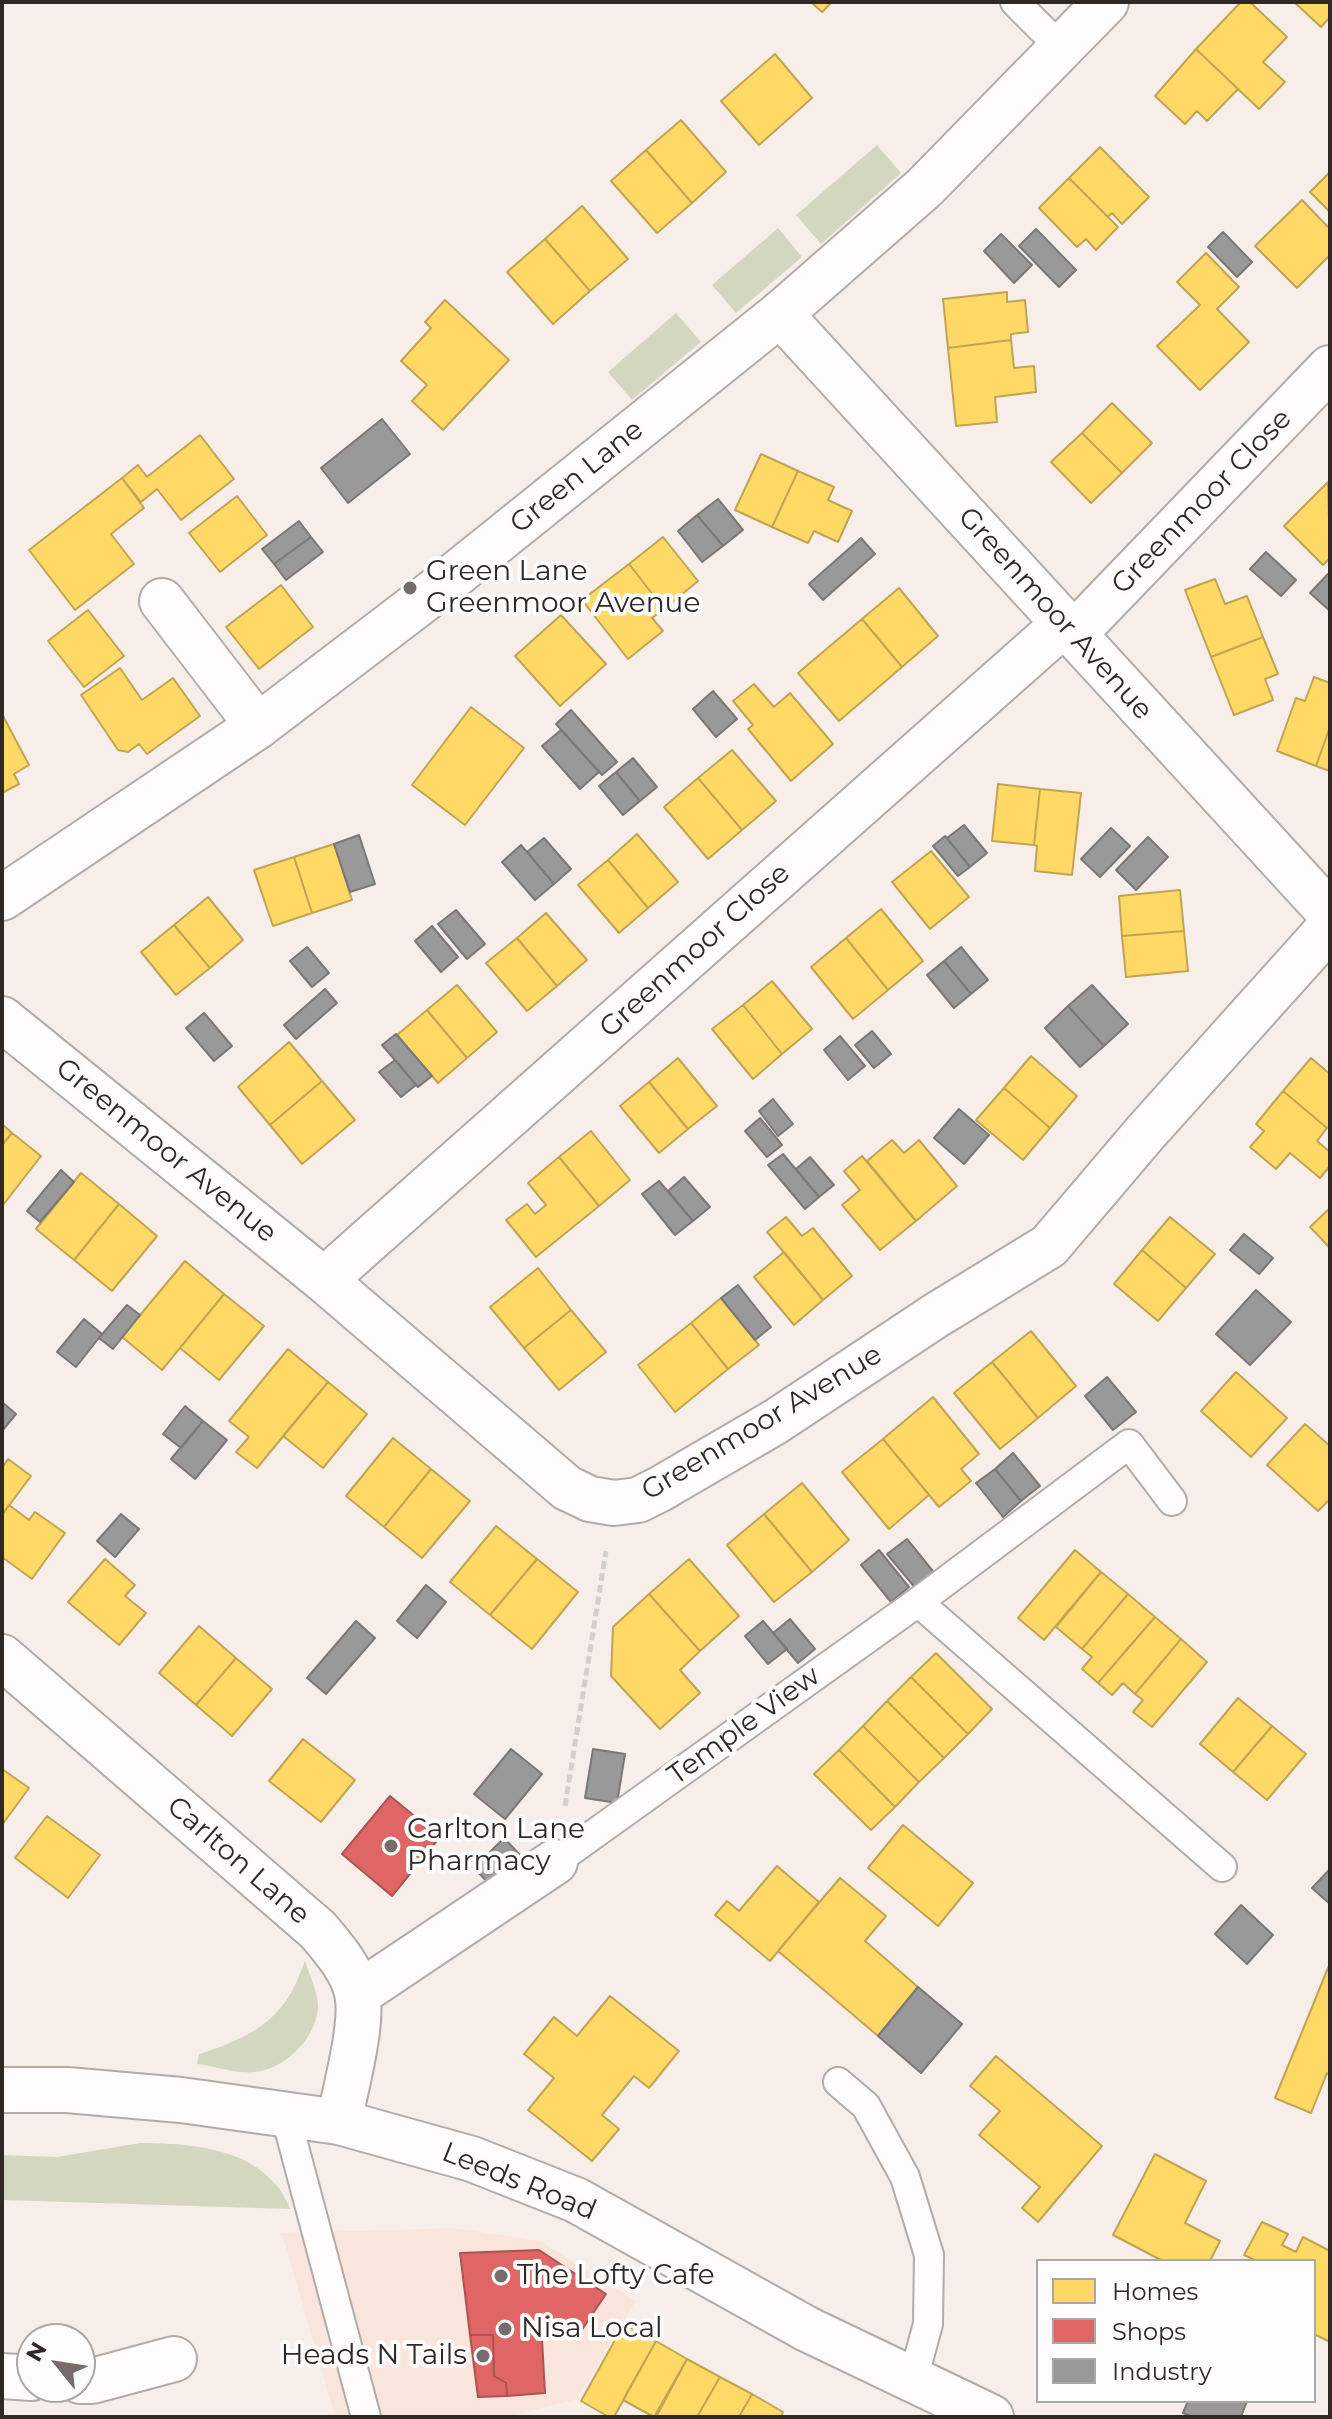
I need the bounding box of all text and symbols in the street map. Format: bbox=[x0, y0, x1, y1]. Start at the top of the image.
street label: Greenmoor Close bbox=[1105, 403, 1299, 601]
street label: Green Lane bbox=[504, 413, 650, 541]
street label: Greenmoor Avenue bbox=[951, 501, 1159, 727]
place label: Green Lane Greenmoor Avenue bbox=[426, 555, 700, 621]
marker: Green Lane Greenmoor Avenue bbox=[401, 579, 419, 597]
street label: Greenmoor Close bbox=[593, 857, 797, 1045]
street label: Greenmoor Avenue bbox=[49, 1052, 283, 1250]
street label: Greenmoor Avenue bbox=[636, 1338, 888, 1508]
street label: Temple View bbox=[661, 1660, 827, 1792]
street label: Carlton Lane bbox=[160, 1790, 316, 1932]
place label: Carlton Lane Pharmacy bbox=[407, 1813, 585, 1879]
marker: Carlton Lane Pharmacy bbox=[382, 1837, 400, 1855]
street label: Leeds Road bbox=[437, 2136, 601, 2228]
place label: The Lofty Cafe bbox=[517, 2259, 715, 2293]
legend bbox=[1036, 2259, 1316, 2403]
marker: The Lofty Cafe bbox=[492, 2267, 510, 2285]
text: Homes bbox=[1112, 2277, 1198, 2306]
place label: Nisa Local bbox=[521, 2312, 662, 2346]
text: Shops bbox=[1112, 2317, 1186, 2346]
marker: Nisa Local bbox=[496, 2320, 514, 2338]
north arrow bbox=[16, 2323, 96, 2403]
text: N bbox=[20, 2337, 53, 2366]
place label: Heads N Tails bbox=[281, 2339, 467, 2373]
marker: Heads N Tails bbox=[474, 2347, 492, 2365]
text: Industry bbox=[1112, 2357, 1212, 2386]

